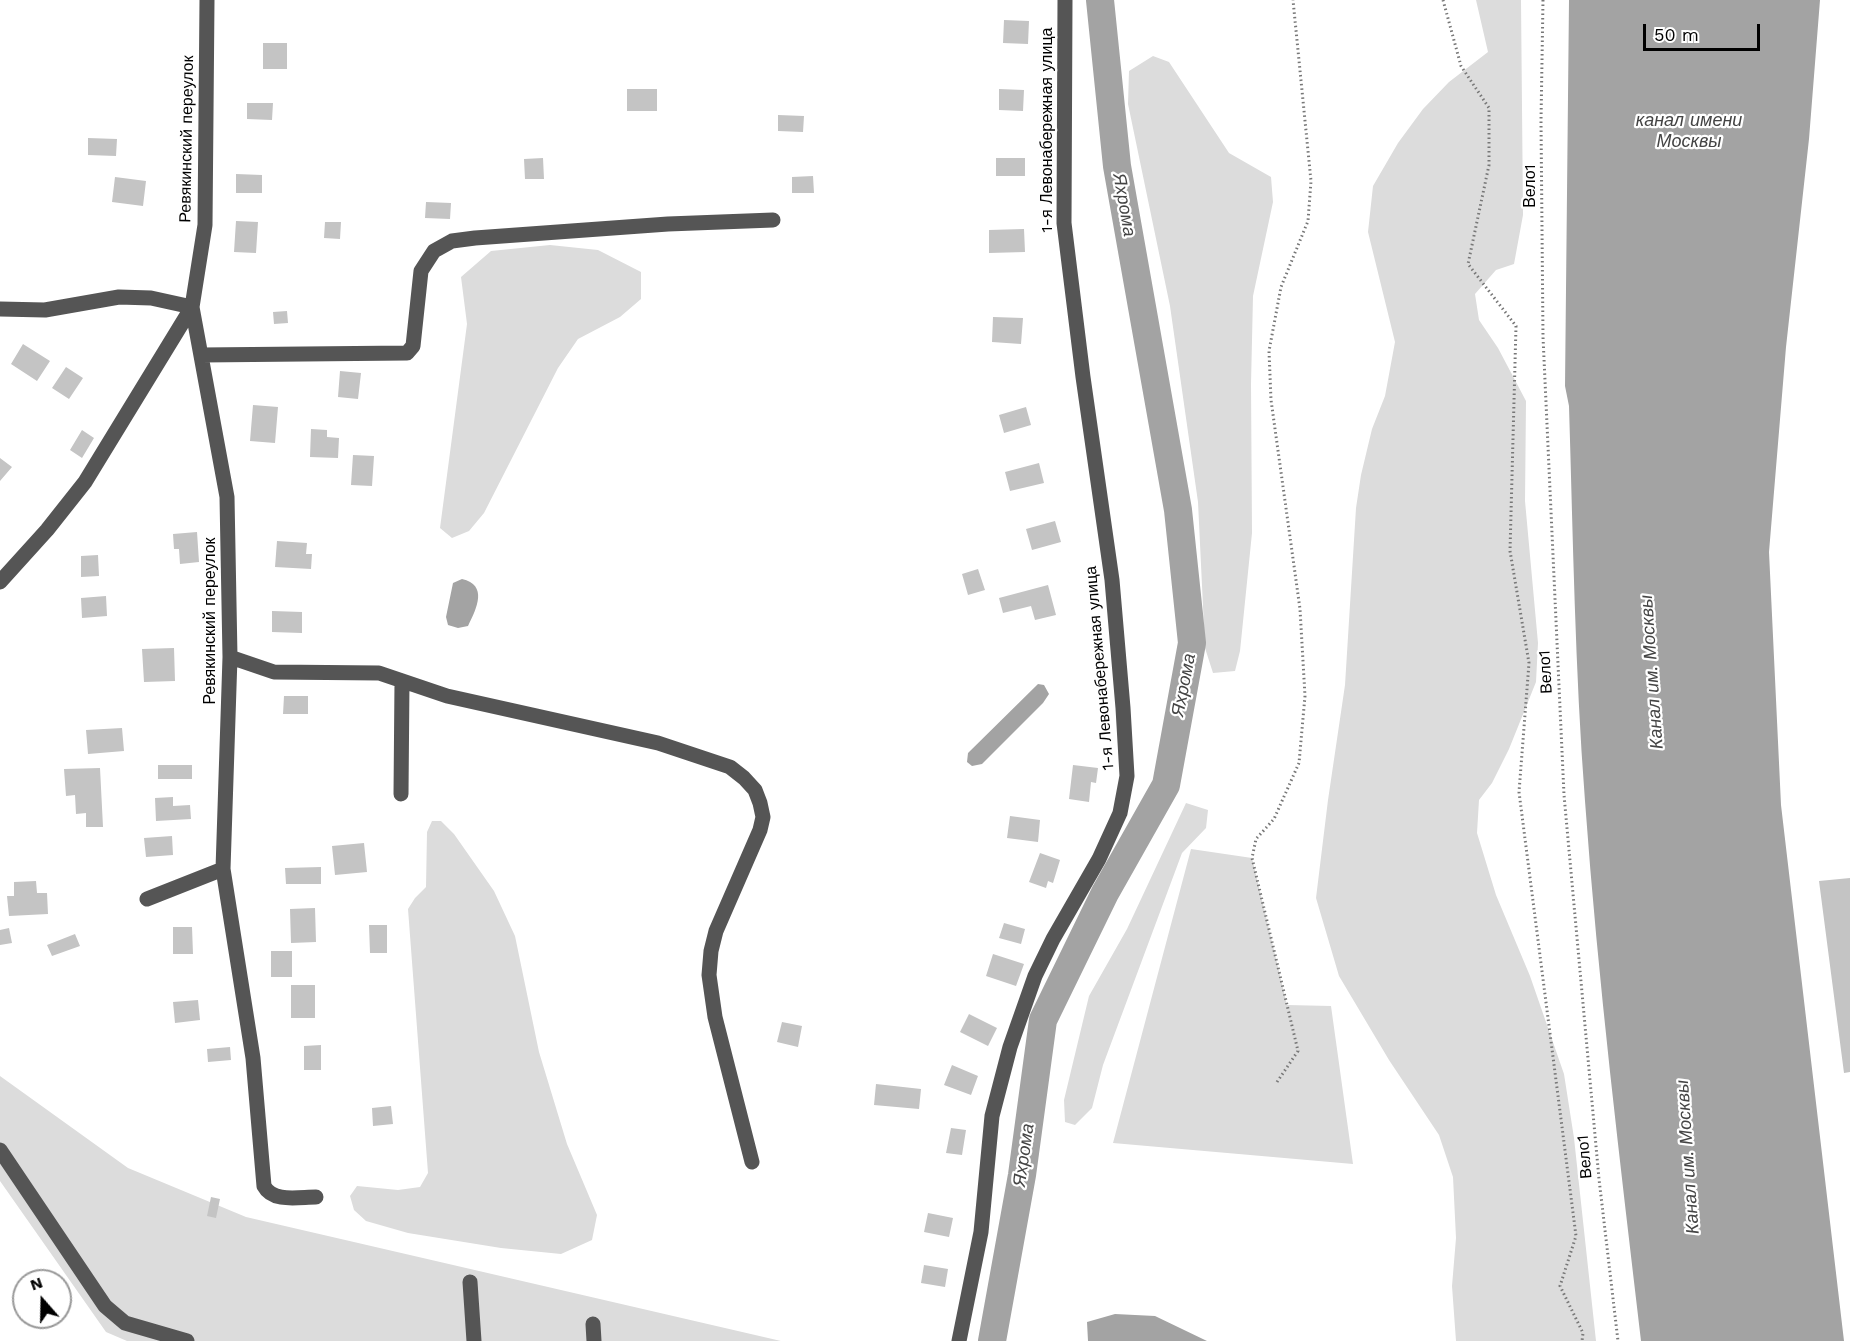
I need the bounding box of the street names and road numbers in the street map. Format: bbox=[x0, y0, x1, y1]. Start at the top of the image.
street label: 1-я Левонабережная улица bbox=[1037, 28, 1057, 232]
street label: Ревякинский переулок bbox=[176, 55, 198, 223]
street label: Вело1 bbox=[1520, 164, 1540, 208]
street label: Ревякинский переулок bbox=[200, 537, 220, 705]
street label: 1-я Левонабережная улица bbox=[1082, 565, 1118, 771]
street label: Вело1 bbox=[1535, 650, 1557, 694]
street label: Вело1 bbox=[1574, 1134, 1596, 1180]

